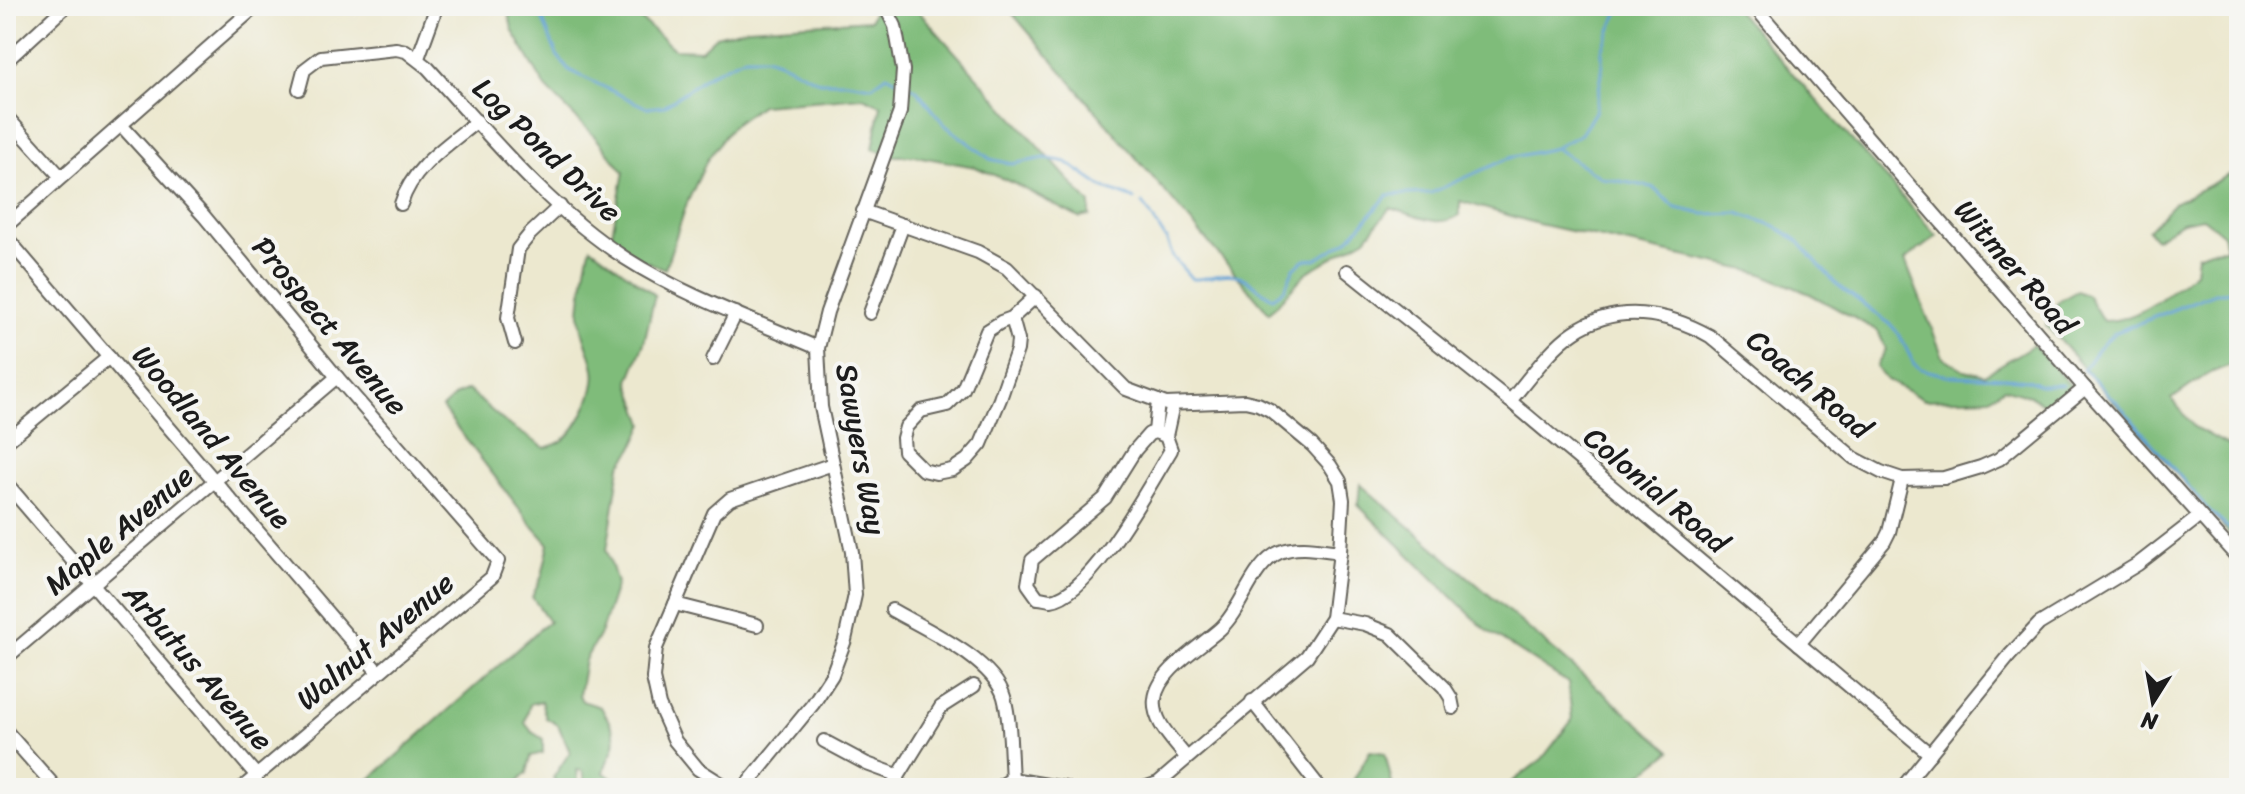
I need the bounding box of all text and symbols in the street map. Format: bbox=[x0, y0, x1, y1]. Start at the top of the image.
street label: Log Pond Drive bbox=[459, 64, 635, 236]
street label: Witmer Road bbox=[1940, 186, 2092, 349]
street label: Prospect Avenue bbox=[238, 223, 422, 429]
street label: Coach Road bbox=[1734, 315, 1886, 455]
street label: Woodland Avenue bbox=[118, 332, 306, 542]
street label: Sawyers Way bbox=[819, 359, 903, 539]
street label: Colonial Road bbox=[1570, 412, 1743, 569]
street label: Maple Avenue bbox=[32, 451, 206, 609]
street label: Walnut Avenue bbox=[283, 558, 467, 724]
street label: Arbutus Avenue bbox=[108, 569, 287, 764]
north arrow bbox=[2113, 662, 2193, 742]
text: N bbox=[2137, 700, 2161, 742]

